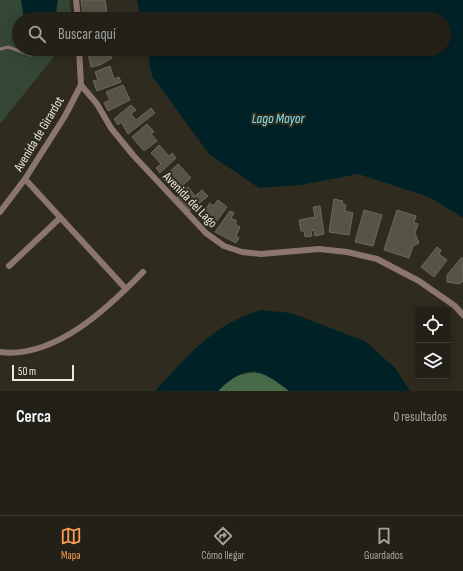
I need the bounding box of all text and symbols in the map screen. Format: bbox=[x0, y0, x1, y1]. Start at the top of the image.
search box bbox=[12, 12, 451, 56]
icon: search bbox=[26, 23, 48, 45]
text: Buscar aquí bbox=[58, 25, 116, 44]
street label: Avenida de Girardot bbox=[10, 94, 68, 175]
water label: Lago Mayor bbox=[252, 110, 305, 127]
street label: Avenida del Lago bbox=[159, 168, 221, 231]
map controls bbox=[415, 307, 451, 379]
button: locate bbox=[415, 307, 451, 343]
button: layers bbox=[415, 343, 451, 379]
scale bar bbox=[12, 363, 74, 382]
text: 50 m bbox=[18, 365, 36, 378]
text: Cerca bbox=[16, 407, 51, 427]
text: 0 resultados bbox=[393, 409, 447, 425]
tab: Mapa bbox=[60, 525, 82, 562]
tab: Cómo llegar bbox=[201, 525, 245, 562]
tab: Guardados bbox=[364, 525, 403, 562]

